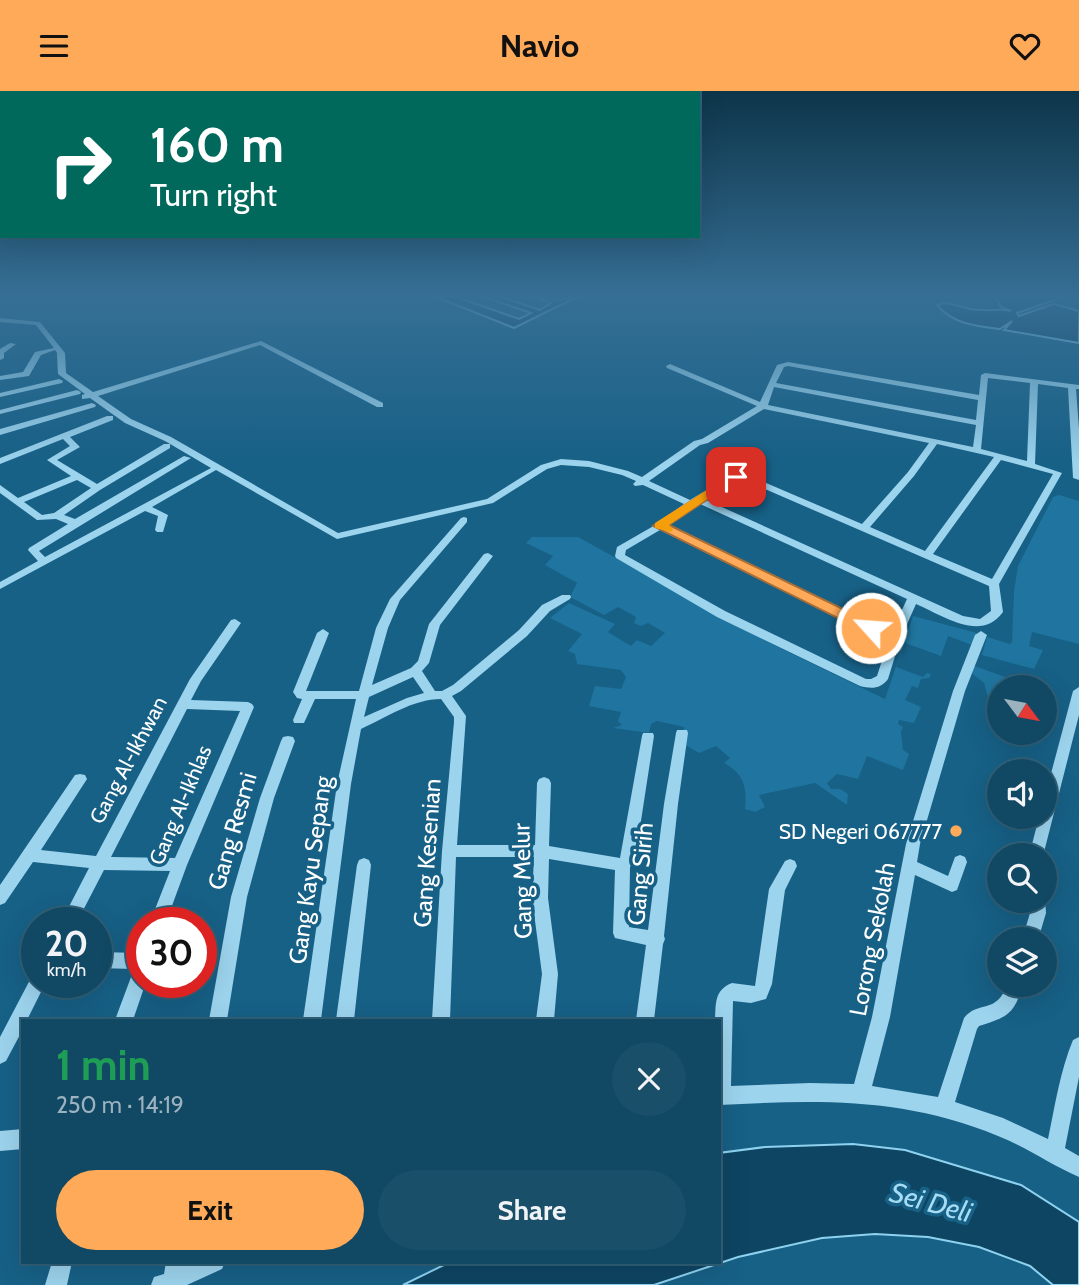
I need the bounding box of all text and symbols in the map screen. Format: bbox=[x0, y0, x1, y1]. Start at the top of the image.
text: Navio bbox=[500, 26, 579, 65]
icon: menu bbox=[35, 27, 73, 65]
icon: heart bbox=[1006, 27, 1044, 65]
text: 160 m bbox=[150, 115, 284, 174]
icon: right bbox=[35, 119, 126, 210]
text: Turn right bbox=[150, 175, 277, 214]
pin bbox=[706, 447, 766, 507]
icon: arrive bbox=[717, 458, 755, 496]
position arrow bbox=[834, 591, 908, 665]
north arrow bbox=[987, 675, 1057, 745]
map controls bbox=[987, 675, 1057, 997]
street label: Gang Al-Ikhwan bbox=[84, 692, 172, 828]
street label: Gang Al-Ikhlas bbox=[144, 741, 217, 869]
button: sound bbox=[987, 759, 1057, 829]
street label: Gang Resmi bbox=[201, 769, 263, 893]
street label: Gang Kayu Sepang bbox=[282, 773, 338, 966]
street label: Gang Kesenian bbox=[407, 778, 447, 928]
place label: SD Negeri 067777 bbox=[779, 819, 942, 844]
street label: Gang Sirih bbox=[621, 821, 659, 927]
street label: Gang Melur bbox=[506, 822, 538, 939]
marker: SD Negeri 067777 bbox=[948, 823, 964, 839]
button: search bbox=[987, 843, 1057, 913]
street label: Lorong Sekolah bbox=[843, 860, 901, 1018]
speed limit sign: 30 bbox=[126, 907, 217, 998]
text: 20 bbox=[45, 922, 88, 965]
button: layers bbox=[987, 927, 1057, 997]
text: km/h bbox=[47, 959, 86, 981]
text: 1 min bbox=[56, 1039, 151, 1091]
button: close bbox=[612, 1042, 686, 1116]
text: 250 m · 14:19 bbox=[56, 1091, 184, 1119]
button: Exit bbox=[56, 1170, 364, 1250]
button: Share bbox=[378, 1170, 686, 1250]
water label: Sei Deli bbox=[886, 1175, 977, 1230]

